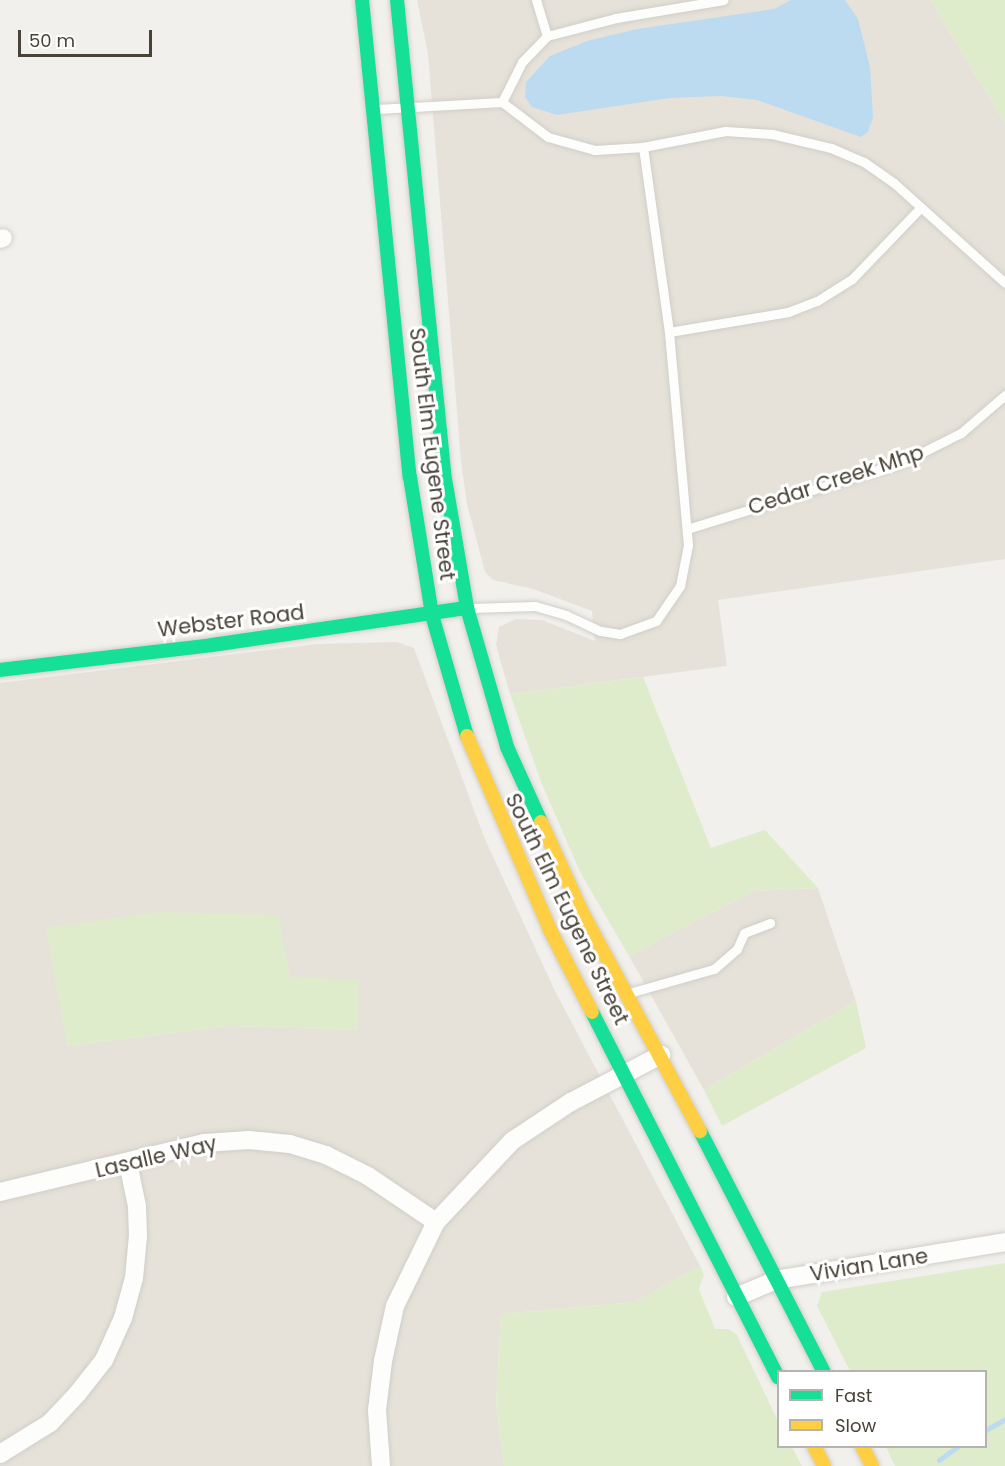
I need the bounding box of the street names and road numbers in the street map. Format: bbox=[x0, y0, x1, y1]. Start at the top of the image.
street label: South Elm Eugene Street bbox=[404, 326, 460, 582]
street label: Cedar Creek Mhp bbox=[745, 440, 927, 520]
street label: Webster Road bbox=[156, 600, 306, 642]
street label: South Elm Eugene Street bbox=[500, 789, 634, 1029]
street label: Lasalle Way bbox=[93, 1131, 219, 1183]
street label: Vivian Lane bbox=[808, 1243, 930, 1287]

